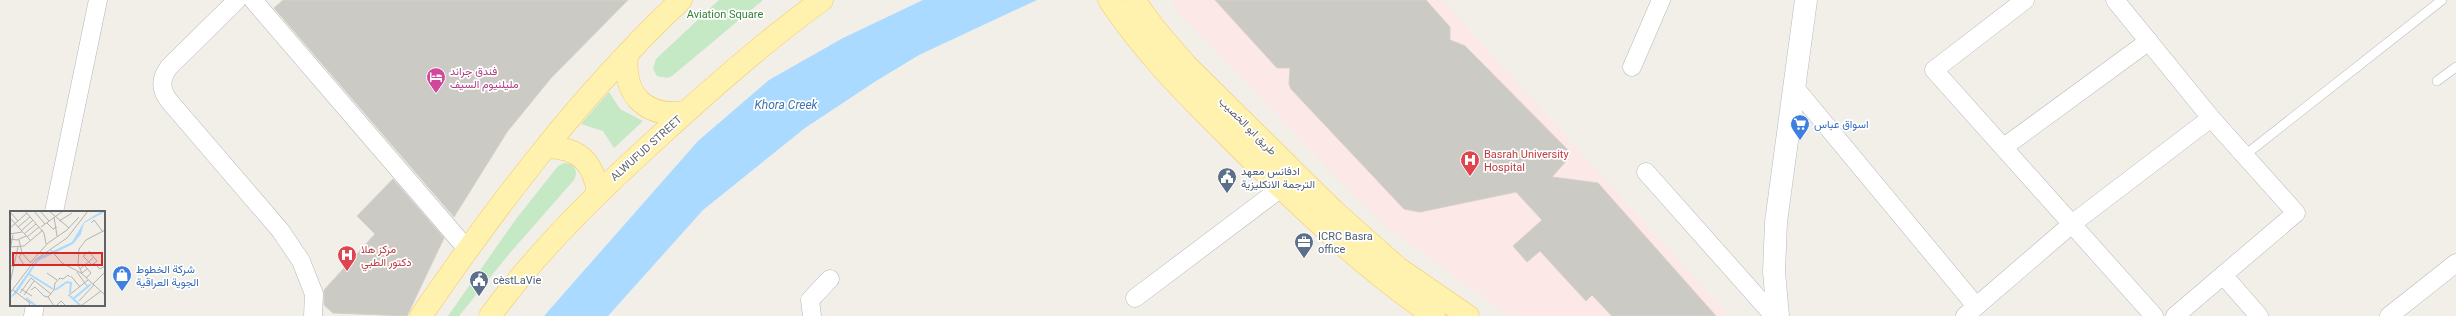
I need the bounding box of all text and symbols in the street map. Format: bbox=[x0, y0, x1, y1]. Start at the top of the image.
park label: Aviation Square bbox=[687, 8, 763, 21]
place label: فندق جراند مليلنيوم السيف bbox=[450, 65, 519, 92]
hotel icon: فندق جراند مليلنيوم السيف bbox=[425, 66, 447, 94]
street label: طريق ابو الخصيب bbox=[1216, 95, 1279, 158]
water label: Khora Creek bbox=[755, 98, 819, 112]
street label: ALWUFUD STREET bbox=[608, 113, 685, 184]
supermarket icon: اسواق عباس bbox=[1789, 113, 1811, 141]
place label: اسواق عباس bbox=[1814, 118, 1868, 131]
place label: Basrah University Hospital bbox=[1484, 148, 1569, 174]
hospital icon: Basrah University Hospital bbox=[1459, 149, 1481, 177]
place label: ادفانس معهد الترجمة الانكليزية bbox=[1241, 165, 1315, 191]
public building icon: ادفانس معهد الترجمة الانكليزية bbox=[1216, 166, 1238, 194]
inset map bbox=[10, 211, 105, 306]
place label: ICRC Basra office bbox=[1318, 230, 1373, 256]
office icon: ICRC Basra office bbox=[1293, 231, 1315, 259]
place label: مركز هلا دكتور الطبي bbox=[361, 243, 411, 272]
hospital icon: مركز هلا دكتور الطبي bbox=[336, 244, 358, 272]
place label: شركة الخطوط الجوية العراقية bbox=[136, 263, 199, 289]
shop icon: شركة الخطوط الجوية العراقية bbox=[111, 264, 133, 292]
public building icon: cèstLaVie bbox=[468, 269, 490, 297]
place label: cèstLaVie bbox=[493, 274, 541, 287]

